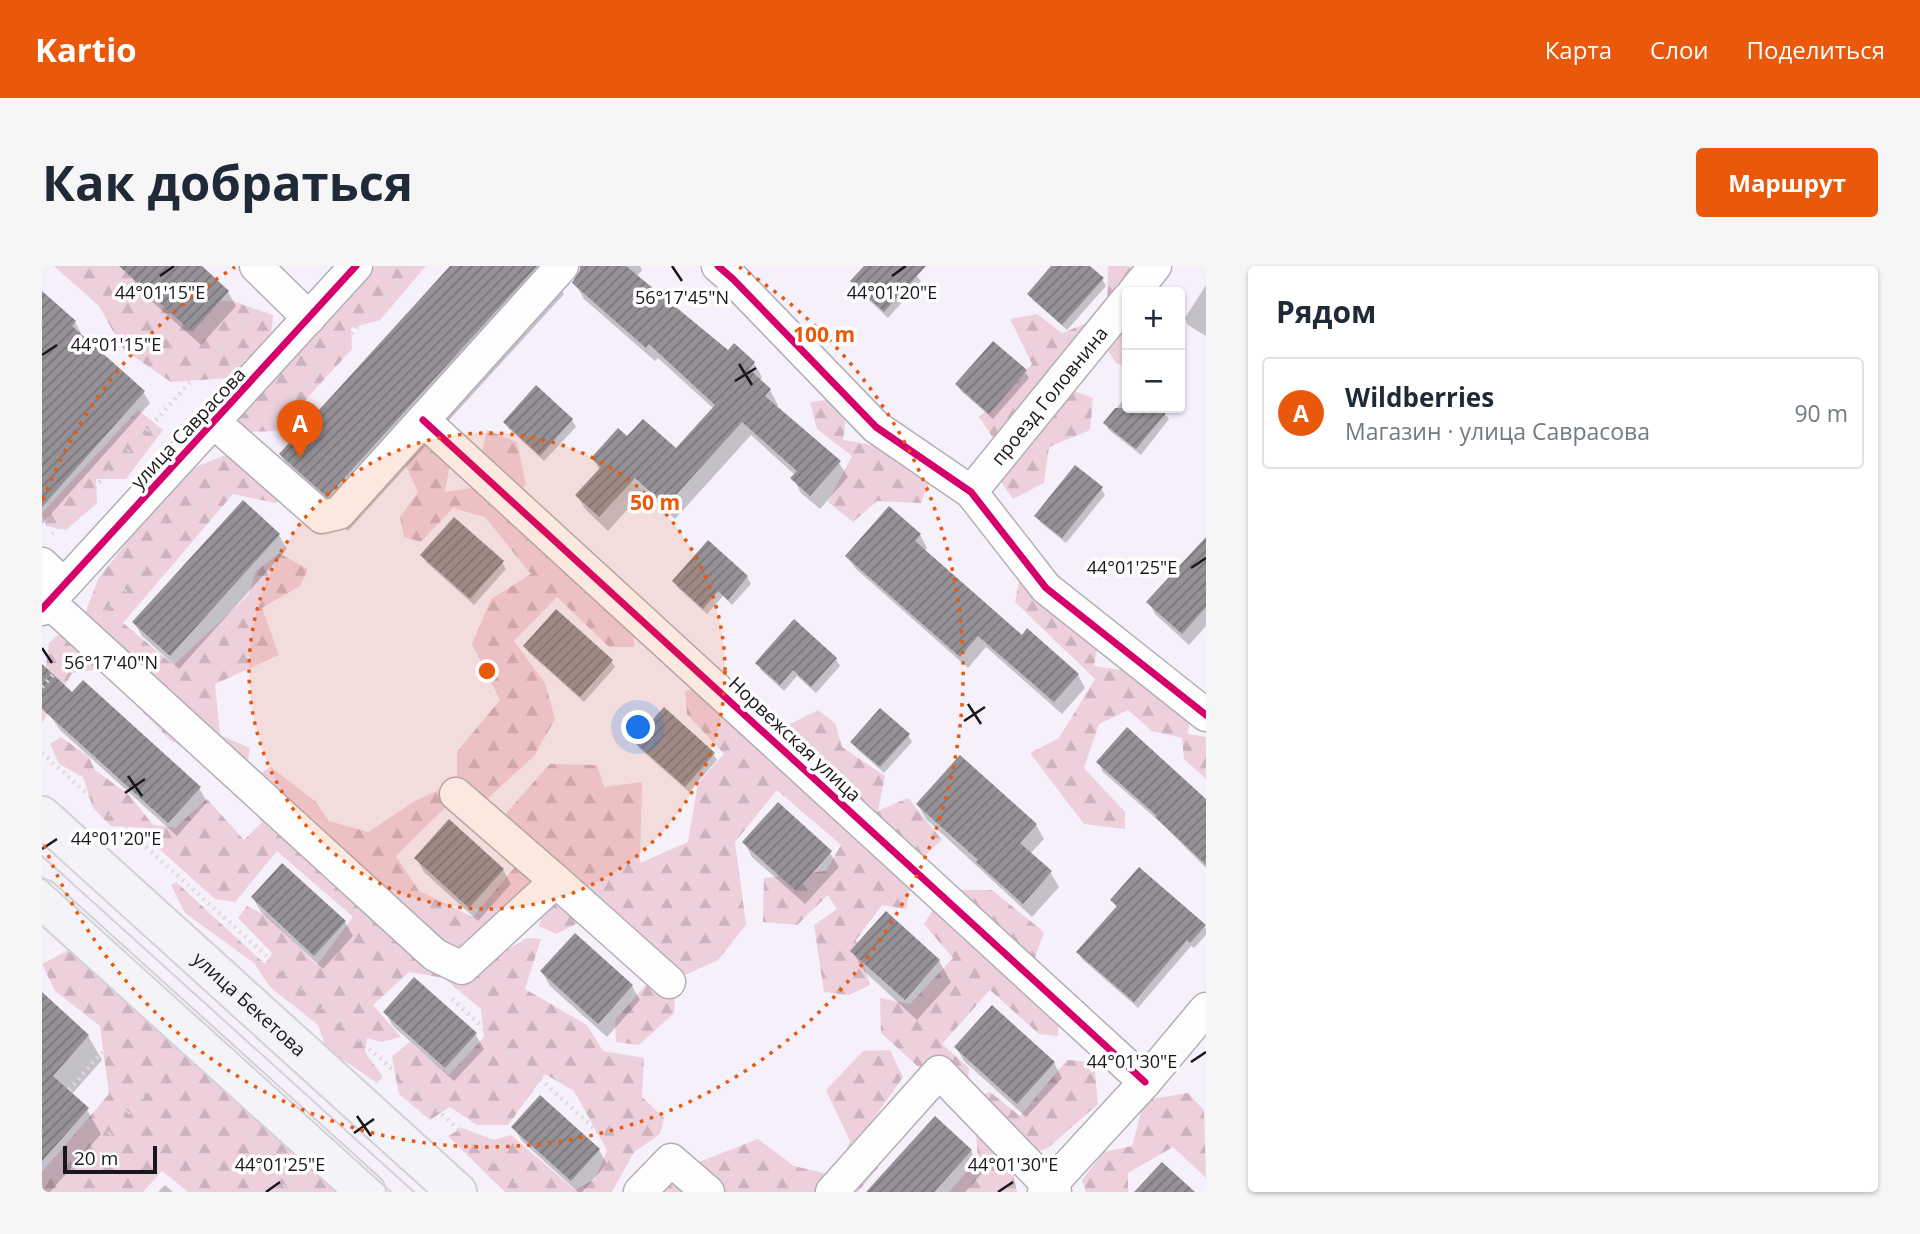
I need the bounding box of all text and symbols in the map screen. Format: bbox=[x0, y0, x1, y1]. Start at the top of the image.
text: Kartio bbox=[35, 27, 137, 72]
text: Карта bbox=[1545, 33, 1612, 66]
text: Слои bbox=[1650, 33, 1709, 66]
text: Поделиться bbox=[1747, 33, 1885, 66]
button: Маршрут bbox=[1696, 148, 1878, 217]
text: Как добраться bbox=[42, 149, 413, 215]
text: 44°01'15"E bbox=[115, 280, 205, 304]
text: 44°01'20"E bbox=[847, 280, 937, 304]
text: 56°17'45"N bbox=[635, 285, 729, 309]
map controls bbox=[1122, 287, 1185, 413]
button: + bbox=[1122, 287, 1185, 350]
text: Рядом bbox=[1276, 291, 1376, 332]
text: 100 m bbox=[793, 320, 855, 348]
street label: проезд Головнина bbox=[985, 321, 1113, 471]
text: 44°01'15"E bbox=[71, 332, 161, 356]
button: − bbox=[1122, 350, 1185, 413]
street label: улица Саврасова bbox=[125, 362, 251, 494]
text: Wildberries bbox=[1345, 379, 1494, 415]
text: A bbox=[1293, 397, 1309, 429]
text: 90 m bbox=[1794, 397, 1848, 429]
pin: A bbox=[277, 400, 323, 458]
text: Магазин · улица Саврасова bbox=[1345, 415, 1650, 447]
text: 50 m bbox=[630, 488, 680, 516]
text: 44°01'25"E bbox=[1087, 555, 1177, 579]
text: 56°17'40"N bbox=[64, 650, 158, 674]
centre of rings bbox=[475, 659, 499, 683]
street label: Норвежская улица bbox=[723, 671, 867, 807]
your location bbox=[621, 710, 655, 744]
text: 44°01'20"E bbox=[71, 826, 161, 850]
street label: улица Бекетова bbox=[187, 946, 312, 1062]
text: 44°01'30"E bbox=[1087, 1049, 1177, 1073]
scale bar bbox=[63, 1143, 158, 1175]
text: 20 m bbox=[74, 1145, 118, 1171]
text: 44°01'25"E bbox=[235, 1152, 325, 1176]
text: 44°01'30"E bbox=[968, 1152, 1058, 1176]

